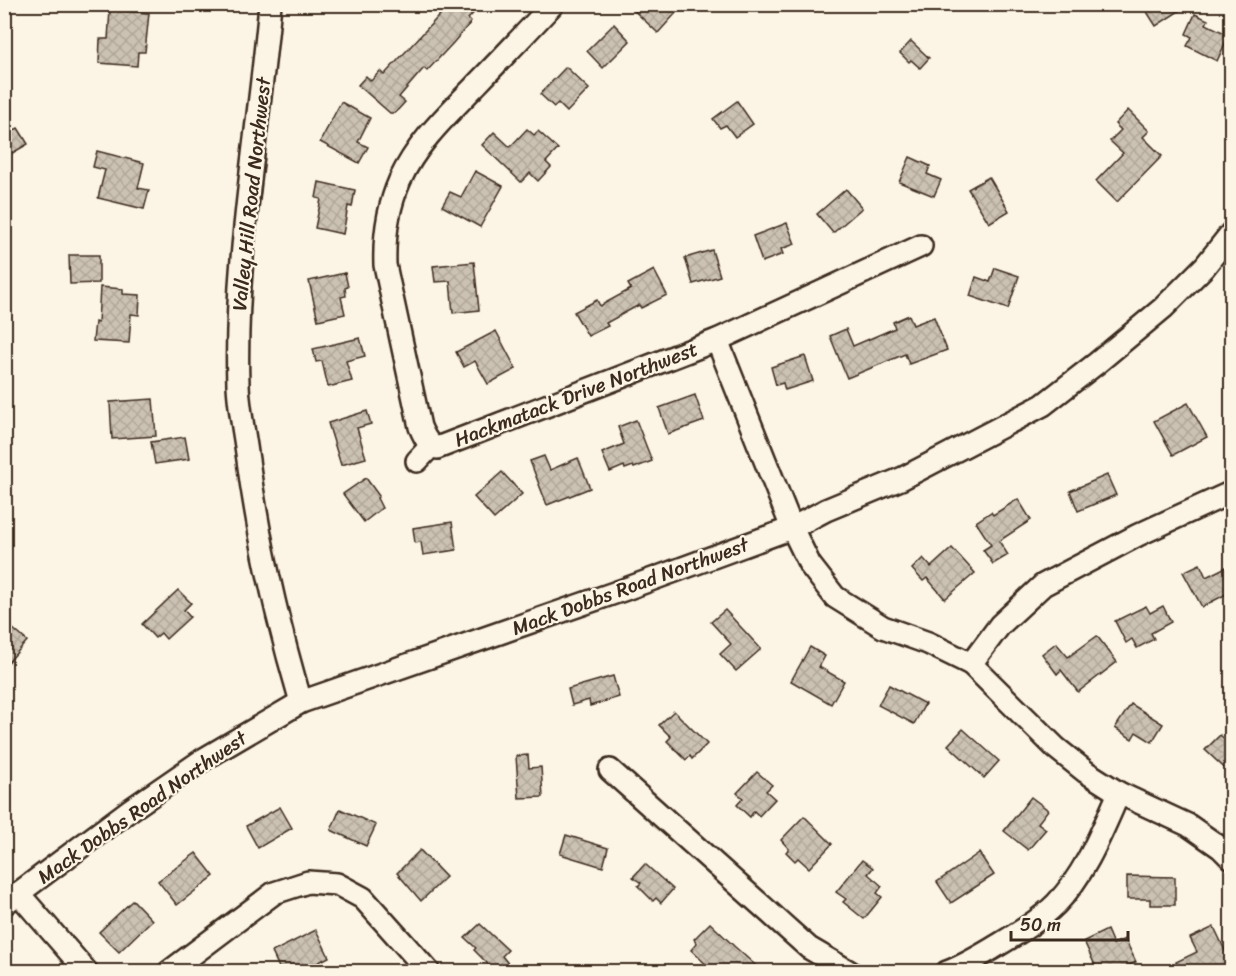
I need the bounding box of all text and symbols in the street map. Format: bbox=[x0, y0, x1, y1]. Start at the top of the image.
street label: Valley Hill Road Northwest bbox=[222, 75, 281, 313]
street label: Hackmatack Drive Northwest bbox=[449, 332, 703, 457]
street label: Mack Dobbs Road Northwest bbox=[507, 527, 755, 646]
street label: Mack Dobbs Road Northwest bbox=[30, 721, 256, 893]
scale bar bbox=[1011, 904, 1128, 942]
text: 50 m bbox=[1020, 909, 1061, 941]

